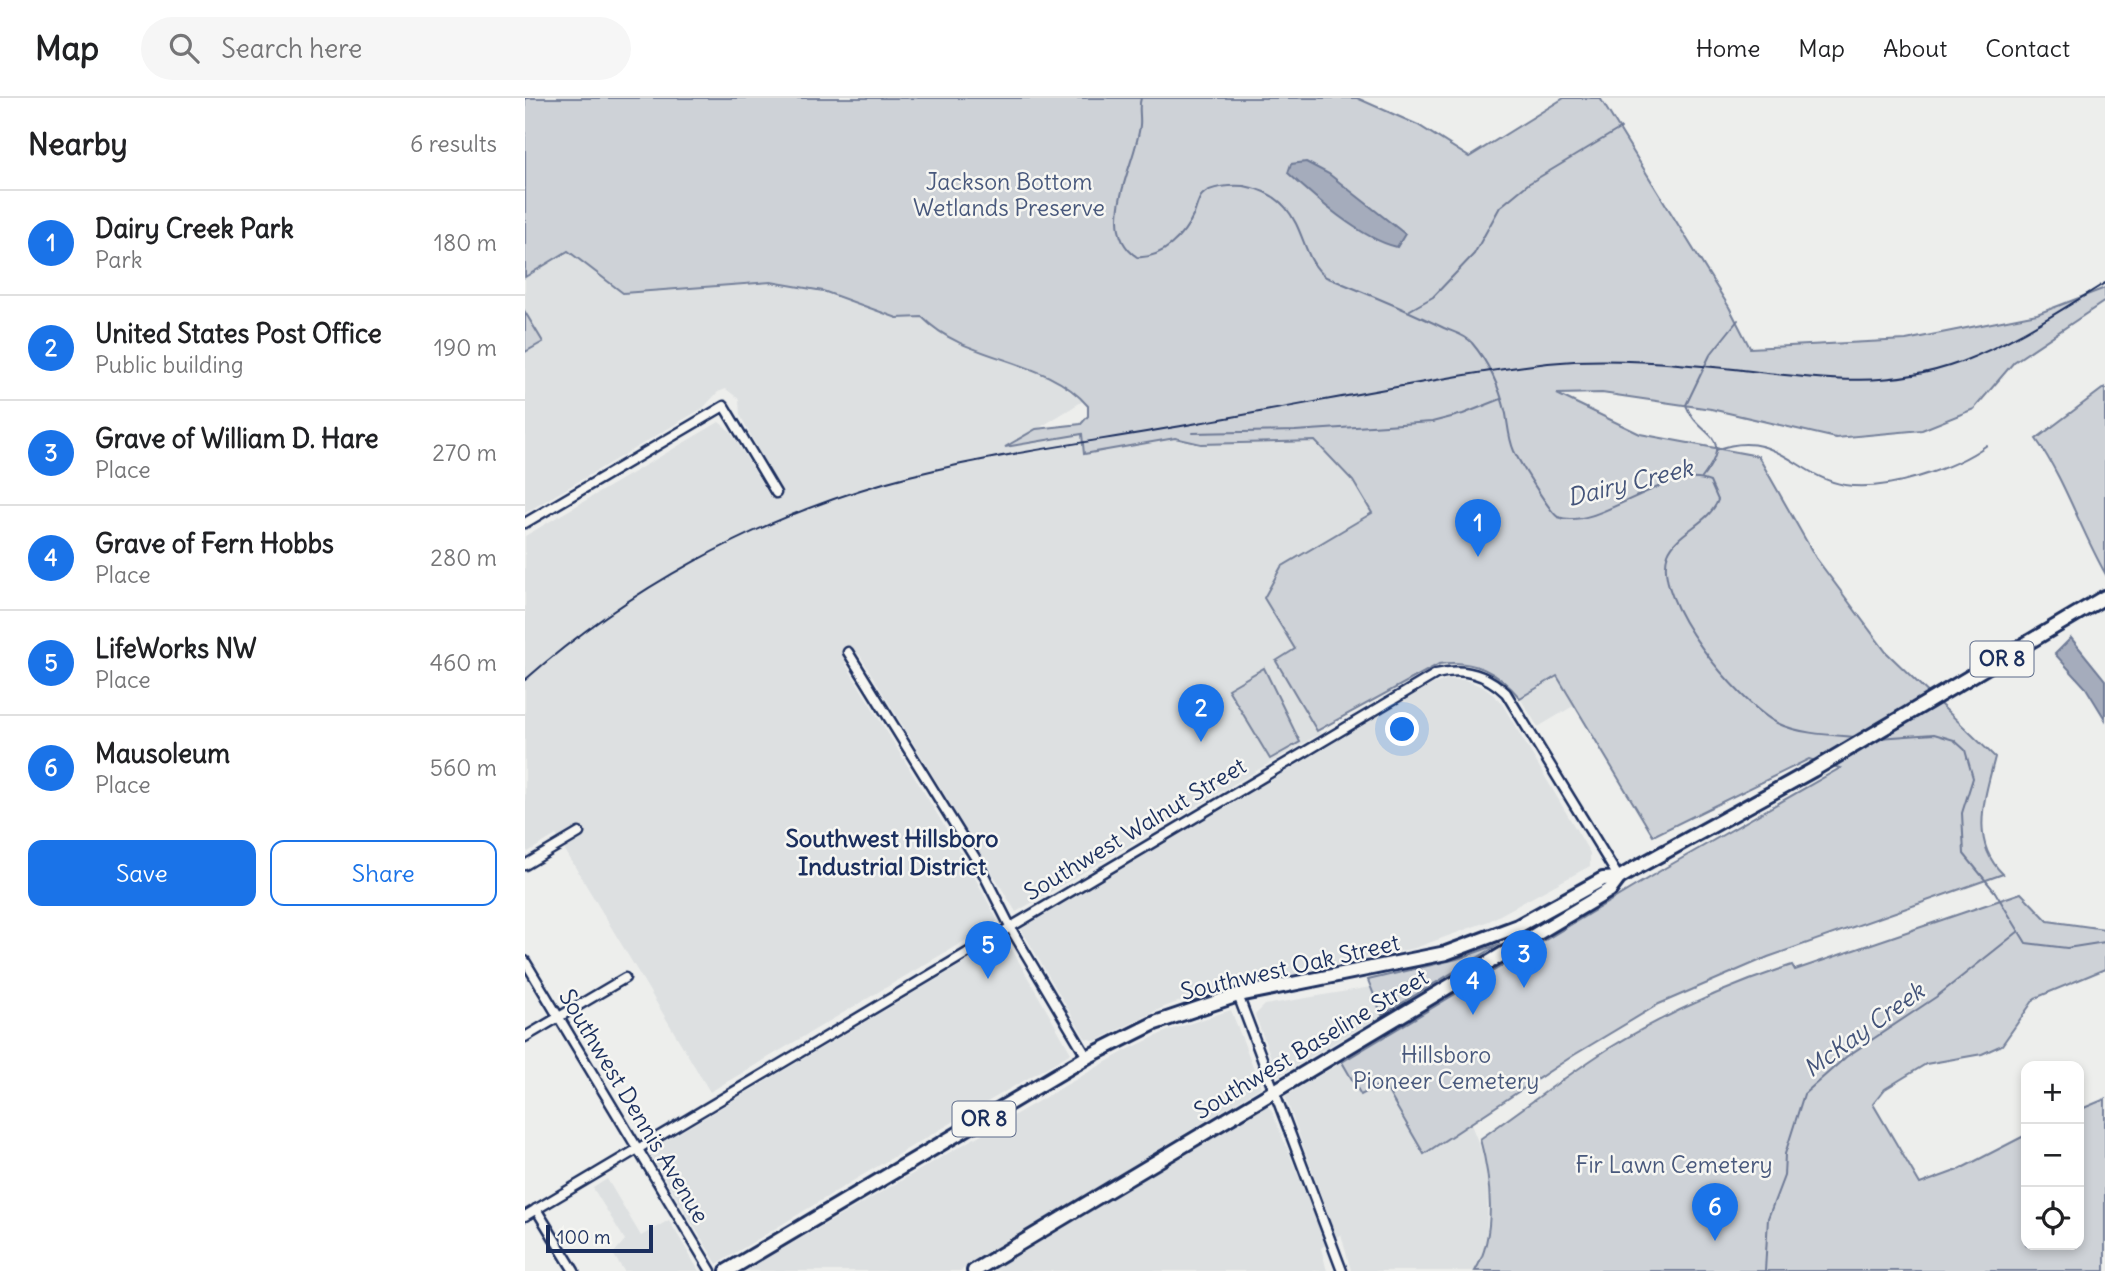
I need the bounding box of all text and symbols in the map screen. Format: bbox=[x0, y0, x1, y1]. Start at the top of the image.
search box bbox=[141, 17, 631, 80]
text: Map bbox=[35, 27, 99, 69]
icon: search bbox=[165, 29, 203, 67]
text: Search here bbox=[221, 32, 362, 65]
text: Home bbox=[1696, 33, 1760, 63]
text: Map bbox=[1798, 33, 1845, 63]
text: About bbox=[1883, 33, 1947, 63]
text: Contact bbox=[1985, 33, 2070, 63]
text: Nearby bbox=[28, 125, 128, 163]
text: 6 results bbox=[410, 129, 497, 158]
park label: Jackson Bottom Wetlands Preserve bbox=[913, 167, 1105, 222]
text: Dairy Creek Park bbox=[95, 212, 294, 245]
text: 1 bbox=[46, 228, 56, 257]
text: 180 m bbox=[434, 228, 497, 257]
text: Park bbox=[95, 245, 143, 274]
text: United States Post Office bbox=[95, 317, 382, 350]
text: 2 bbox=[45, 333, 57, 362]
text: 190 m bbox=[434, 333, 497, 362]
text: Public building bbox=[95, 350, 244, 379]
text: Grave of William D. Hare bbox=[95, 422, 379, 455]
text: 3 bbox=[44, 438, 58, 467]
text: 270 m bbox=[432, 438, 497, 467]
water label: Dairy Creek bbox=[1564, 452, 1697, 512]
text: Place bbox=[95, 455, 151, 484]
pin: 1 bbox=[1455, 499, 1501, 557]
text: Grave of Fern Hobbs bbox=[95, 527, 334, 560]
text: 4 bbox=[44, 543, 58, 572]
text: 280 m bbox=[430, 543, 497, 572]
text: Place bbox=[95, 560, 151, 589]
text: LifeWorks NW bbox=[95, 632, 257, 665]
road number: OR 8 bbox=[1971, 642, 2033, 676]
text: 5 bbox=[44, 648, 58, 677]
text: 460 m bbox=[430, 648, 497, 677]
text: Place bbox=[95, 665, 151, 694]
pin: 2 bbox=[1178, 684, 1224, 742]
your location bbox=[1385, 712, 1419, 746]
text: Mausoleum bbox=[95, 737, 230, 770]
street label: Southwest Walnut Street bbox=[1018, 751, 1251, 906]
text: 6 bbox=[44, 753, 58, 782]
text: 560 m bbox=[430, 753, 497, 782]
text: Place bbox=[95, 770, 151, 799]
district label: Southwest Hillsboro Industrial District bbox=[785, 823, 999, 881]
button: Save bbox=[28, 840, 256, 906]
button: Share bbox=[270, 840, 497, 906]
pin: 5 bbox=[965, 921, 1011, 979]
street label: Southwest Oak Street bbox=[1178, 927, 1402, 1006]
pin: 3 bbox=[1501, 930, 1547, 988]
pin: 4 bbox=[1450, 957, 1496, 1015]
street label: Southwest Baseline Street bbox=[1188, 962, 1433, 1125]
water label: McKay Creek bbox=[1797, 974, 1931, 1083]
street label: Southwest Dennis Avenue bbox=[553, 984, 716, 1228]
park label: Hillsboro Pioneer Cemetery bbox=[1353, 1040, 1539, 1095]
map controls bbox=[2021, 1061, 2084, 1250]
button: + bbox=[2021, 1061, 2084, 1124]
road number: OR 8 bbox=[953, 1102, 1015, 1136]
button: − bbox=[2021, 1124, 2084, 1187]
park label: Fir Lawn Cemetery bbox=[1575, 1150, 1773, 1179]
pin: 6 bbox=[1692, 1183, 1738, 1241]
button: locate bbox=[2021, 1187, 2084, 1250]
scale bar bbox=[546, 1222, 653, 1254]
text: 100 m bbox=[557, 1225, 611, 1249]

